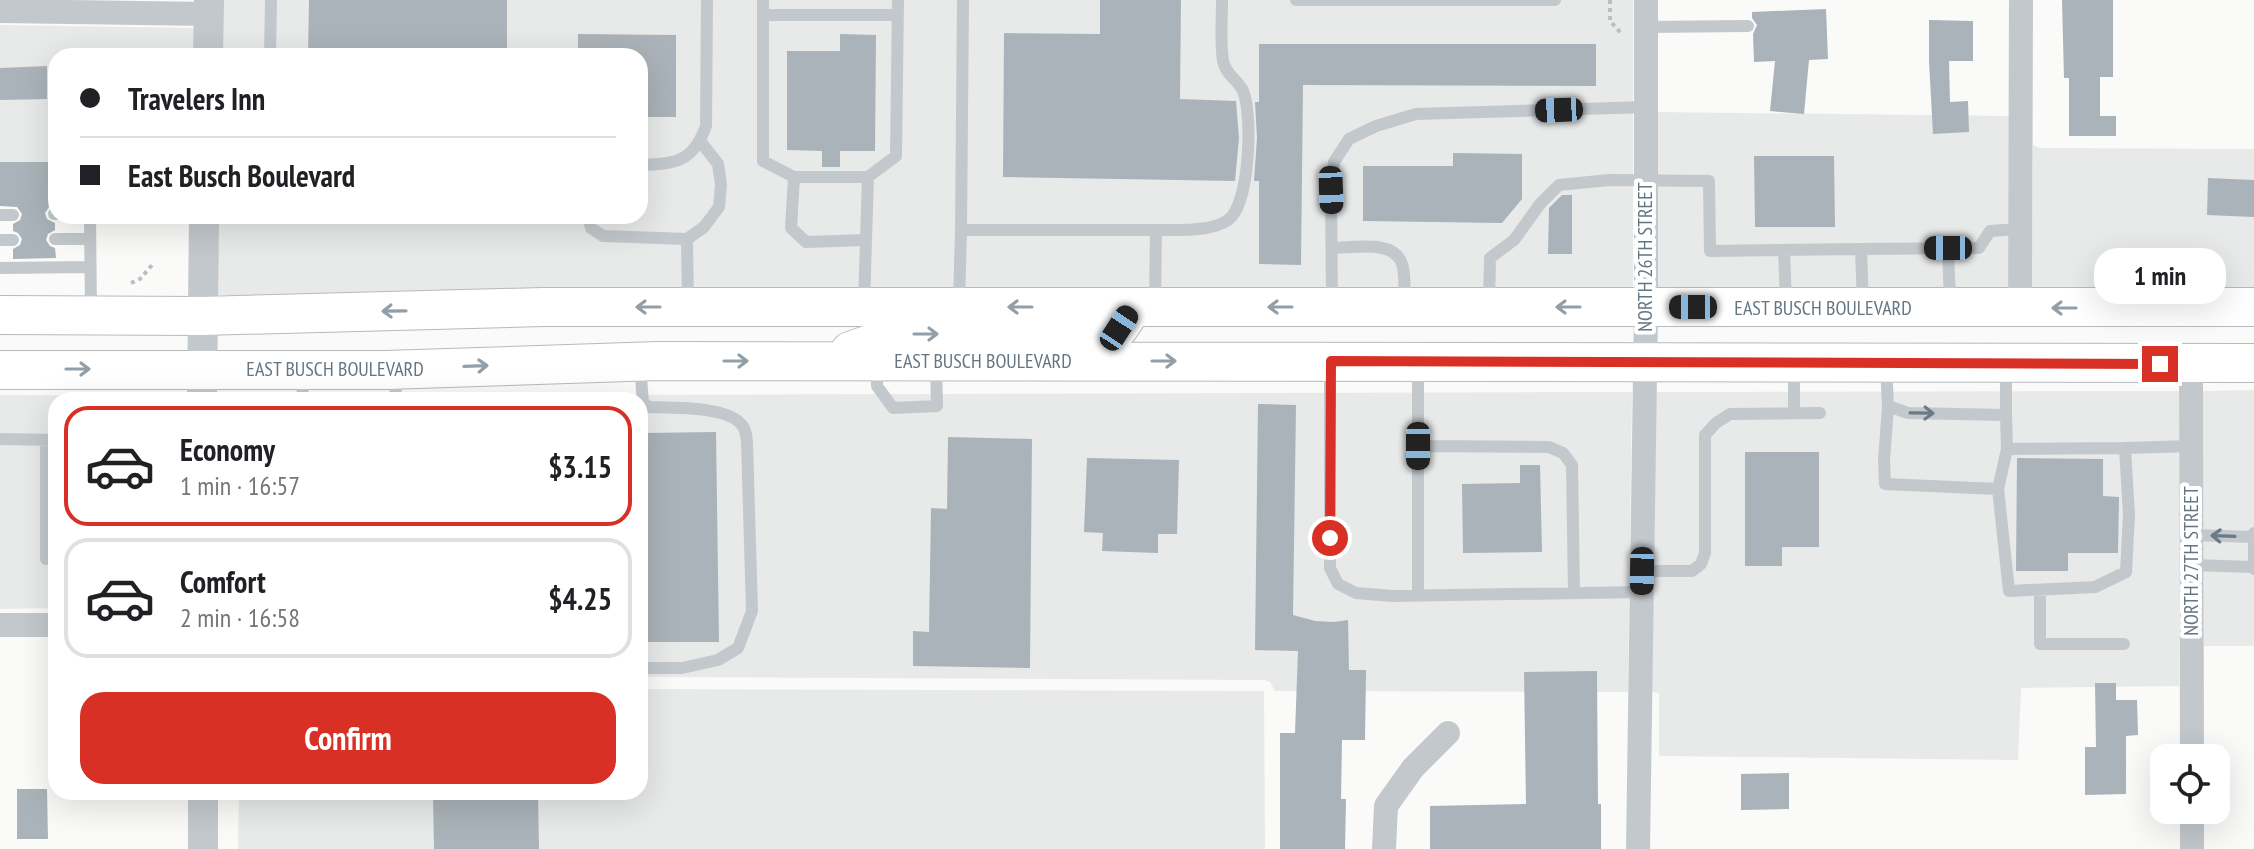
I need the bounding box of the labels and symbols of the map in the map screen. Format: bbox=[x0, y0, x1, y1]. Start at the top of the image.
car bbox=[1535, 97, 1583, 123]
car bbox=[1318, 166, 1344, 214]
street label: NORTH 26TH STREET bbox=[1632, 182, 1658, 332]
car bbox=[1924, 236, 1972, 260]
callout: 1 min bbox=[2094, 248, 2226, 304]
car bbox=[1669, 295, 1717, 319]
street label: EAST BUSCH BOULEVARD bbox=[1734, 295, 1912, 321]
one-way arrow bbox=[635, 299, 662, 315]
one-way arrow bbox=[1007, 299, 1034, 315]
one-way arrow bbox=[1267, 299, 1294, 315]
one-way arrow bbox=[1555, 299, 1582, 315]
one-way arrow bbox=[2051, 300, 2078, 316]
car bbox=[1096, 301, 1142, 355]
one-way arrow bbox=[381, 303, 408, 319]
one-way arrow bbox=[912, 326, 939, 342]
route end bbox=[2142, 346, 2178, 382]
street label: EAST BUSCH BOULEVARD bbox=[894, 348, 1072, 374]
one-way arrow bbox=[722, 353, 749, 369]
one-way arrow bbox=[1150, 353, 1177, 369]
street label: EAST BUSCH BOULEVARD bbox=[246, 356, 424, 382]
one-way arrow bbox=[462, 359, 489, 374]
one-way arrow bbox=[64, 361, 91, 377]
one-way arrow bbox=[1908, 405, 1935, 421]
car bbox=[1406, 422, 1430, 470]
street label: NORTH 27TH STREET bbox=[2178, 486, 2204, 636]
route start bbox=[1312, 520, 1348, 556]
one-way arrow bbox=[2210, 528, 2237, 543]
car bbox=[1630, 547, 1654, 595]

